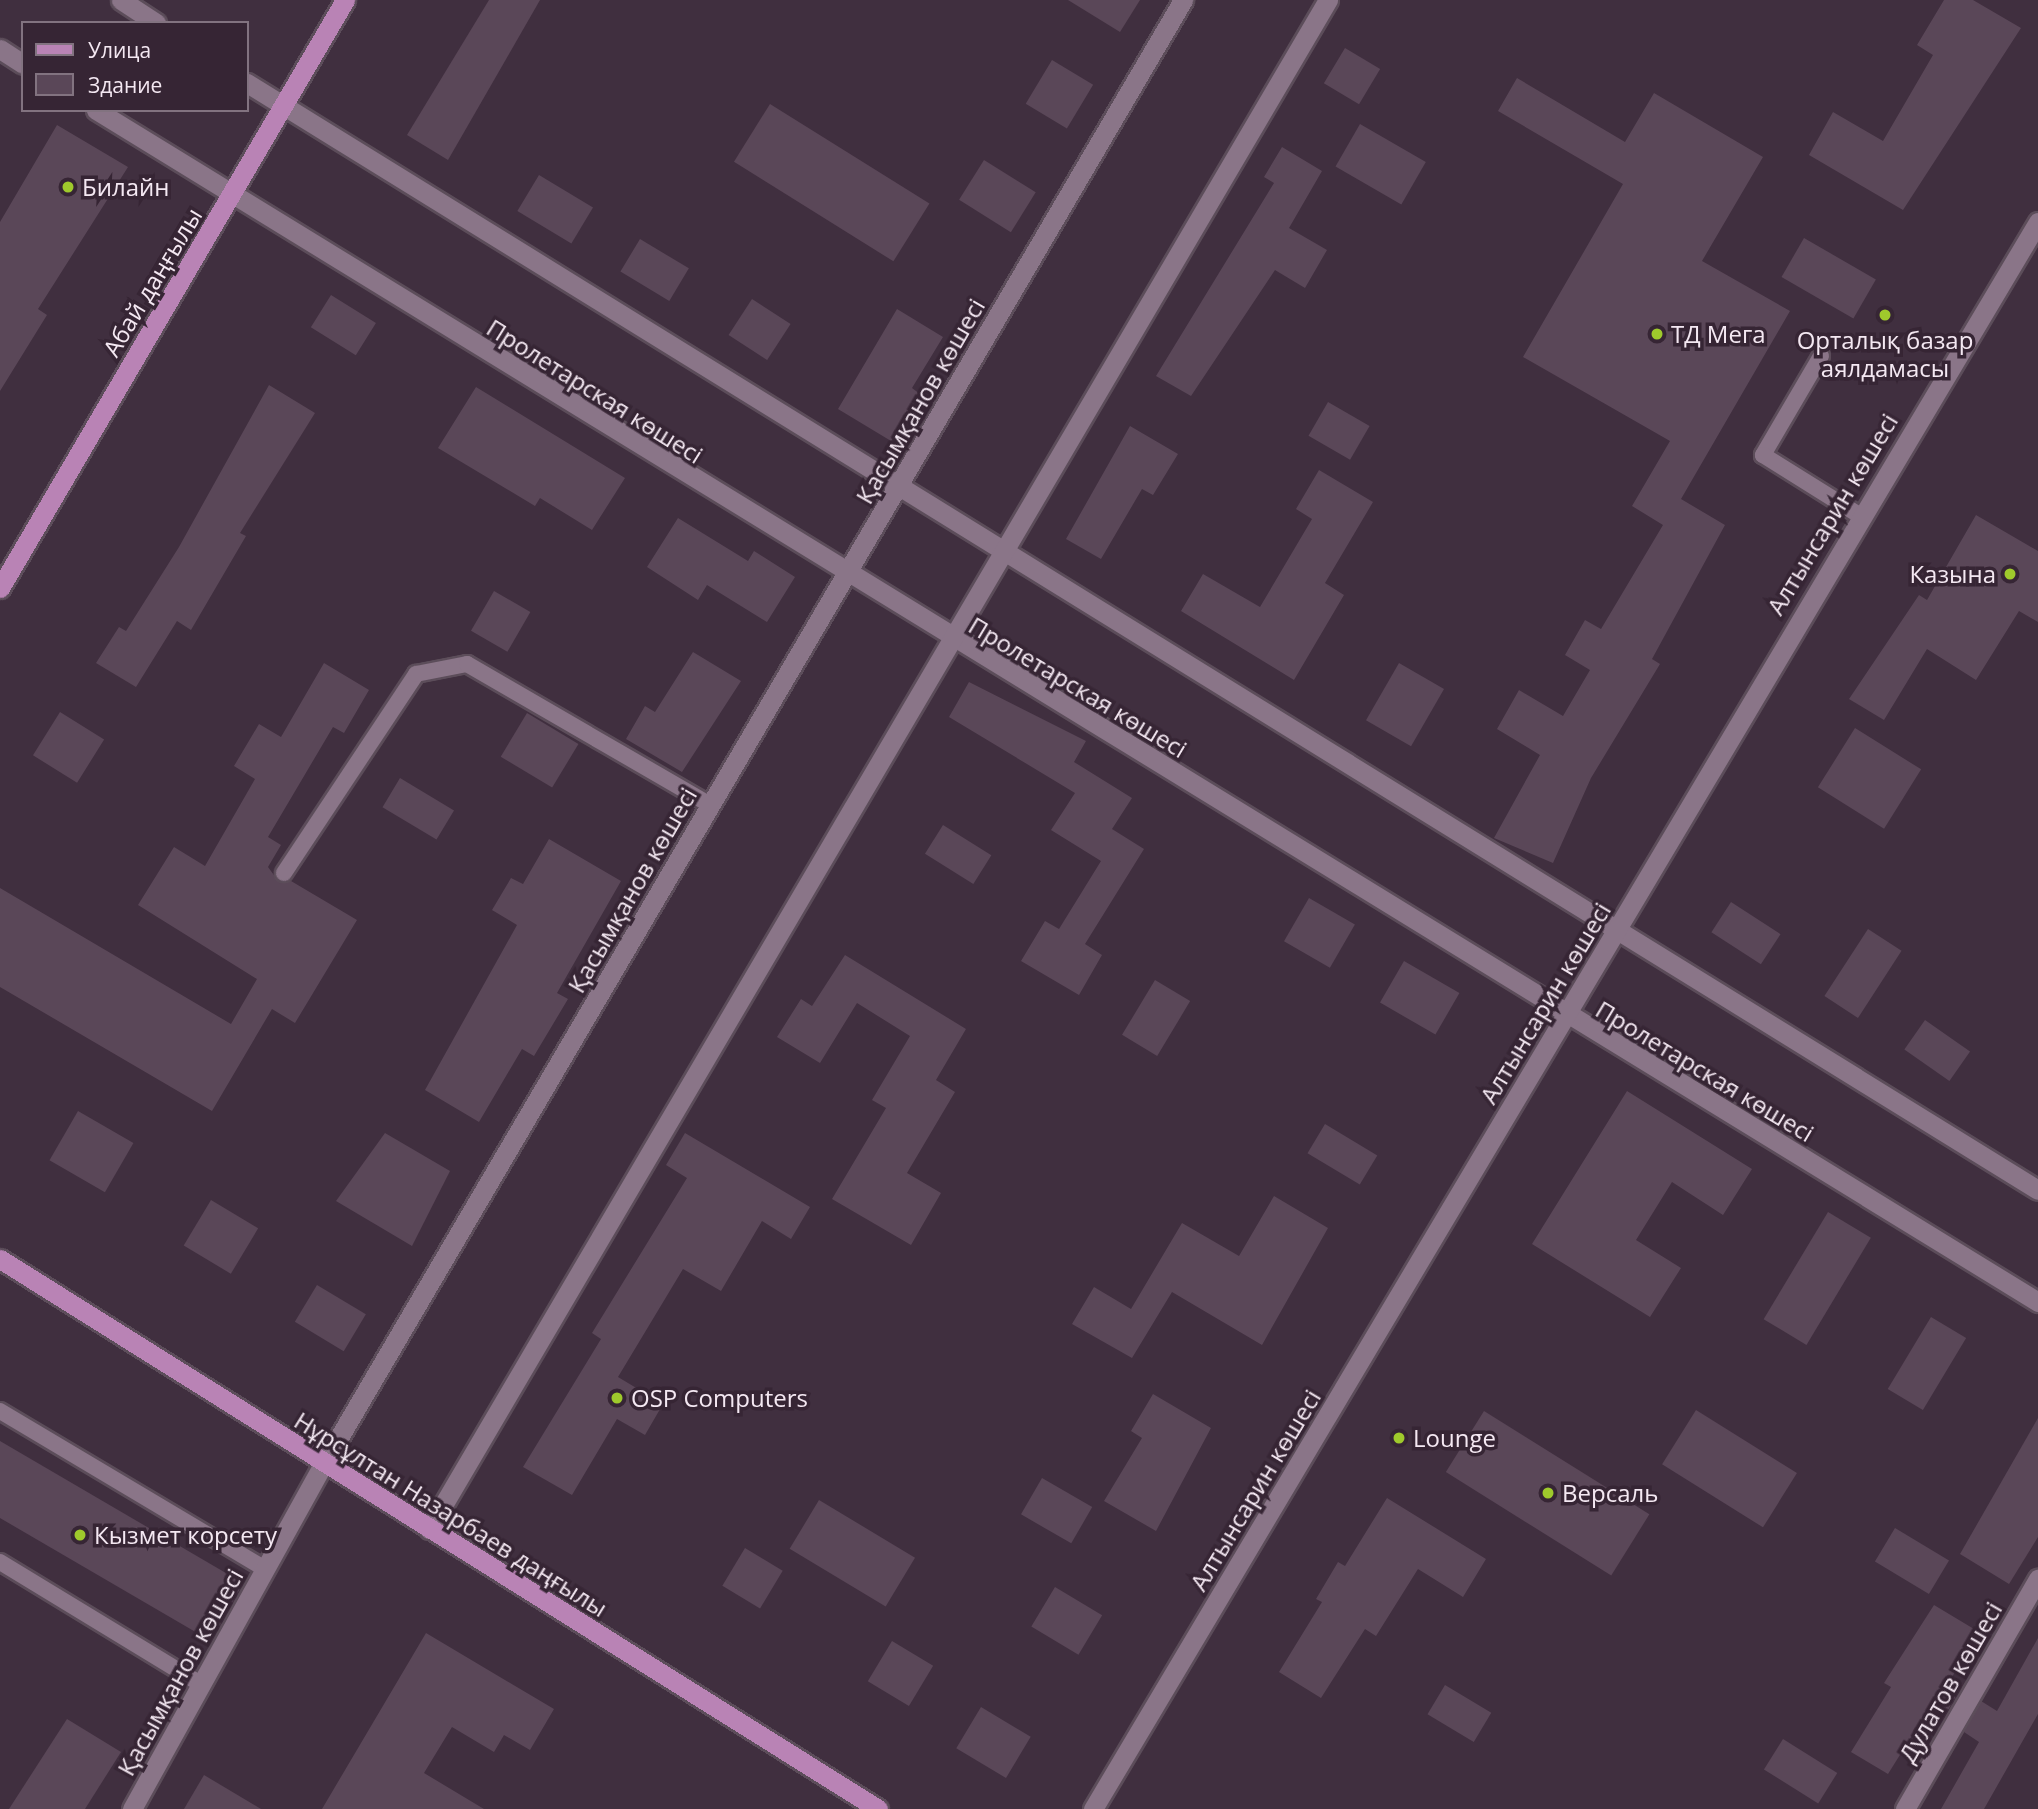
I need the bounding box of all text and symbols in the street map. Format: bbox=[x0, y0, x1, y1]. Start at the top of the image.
legend bbox=[21, 21, 248, 112]
text: Улица bbox=[88, 36, 151, 64]
text: Здание bbox=[88, 71, 162, 99]
place label: Билайн bbox=[82, 173, 169, 201]
marker: Билайн bbox=[60, 179, 76, 195]
street label: Абай даңғылы bbox=[96, 203, 208, 361]
street label: Қасымқанов көшесі bbox=[850, 293, 990, 509]
marker: Орталық базар аялдамасы bbox=[1877, 307, 1893, 323]
street label: Пролетарская көшесі bbox=[482, 313, 708, 469]
place label: ТД Мега bbox=[1671, 320, 1766, 348]
marker: ТД Мега bbox=[1649, 326, 1665, 342]
place label: Орталық базар аялдамасы bbox=[1797, 326, 1973, 382]
street label: Алтынсарин көшесі bbox=[1761, 408, 1903, 620]
place label: Казына bbox=[1909, 560, 1996, 588]
marker: Казына bbox=[2002, 566, 2018, 582]
street label: Пролетарская көшесі bbox=[964, 611, 1192, 763]
street label: Қасымқанов көшесі bbox=[562, 782, 702, 998]
street label: Алтынсарин көшесі bbox=[1474, 897, 1616, 1109]
street label: Пролетарская көшесі bbox=[1591, 995, 1819, 1147]
place label: OSP Computers bbox=[631, 1384, 808, 1412]
street label: Алтынсарин көшесі bbox=[1184, 1384, 1326, 1596]
marker: OSP Computers bbox=[609, 1390, 625, 1406]
street label: Нұрсұлтан Назарбаев даңғылы bbox=[289, 1406, 613, 1622]
place label: Lounge bbox=[1413, 1424, 1496, 1452]
marker: Lounge bbox=[1391, 1430, 1407, 1446]
place label: Версаль bbox=[1562, 1479, 1658, 1507]
marker: Версаль bbox=[1540, 1485, 1556, 1501]
place label: Кызмет корсету bbox=[94, 1521, 277, 1549]
marker: Кызмет корсету bbox=[72, 1527, 88, 1543]
street label: Қасымқанов көшесі bbox=[111, 1564, 249, 1780]
street label: Дулатов көшесі bbox=[1892, 1597, 2008, 1767]

